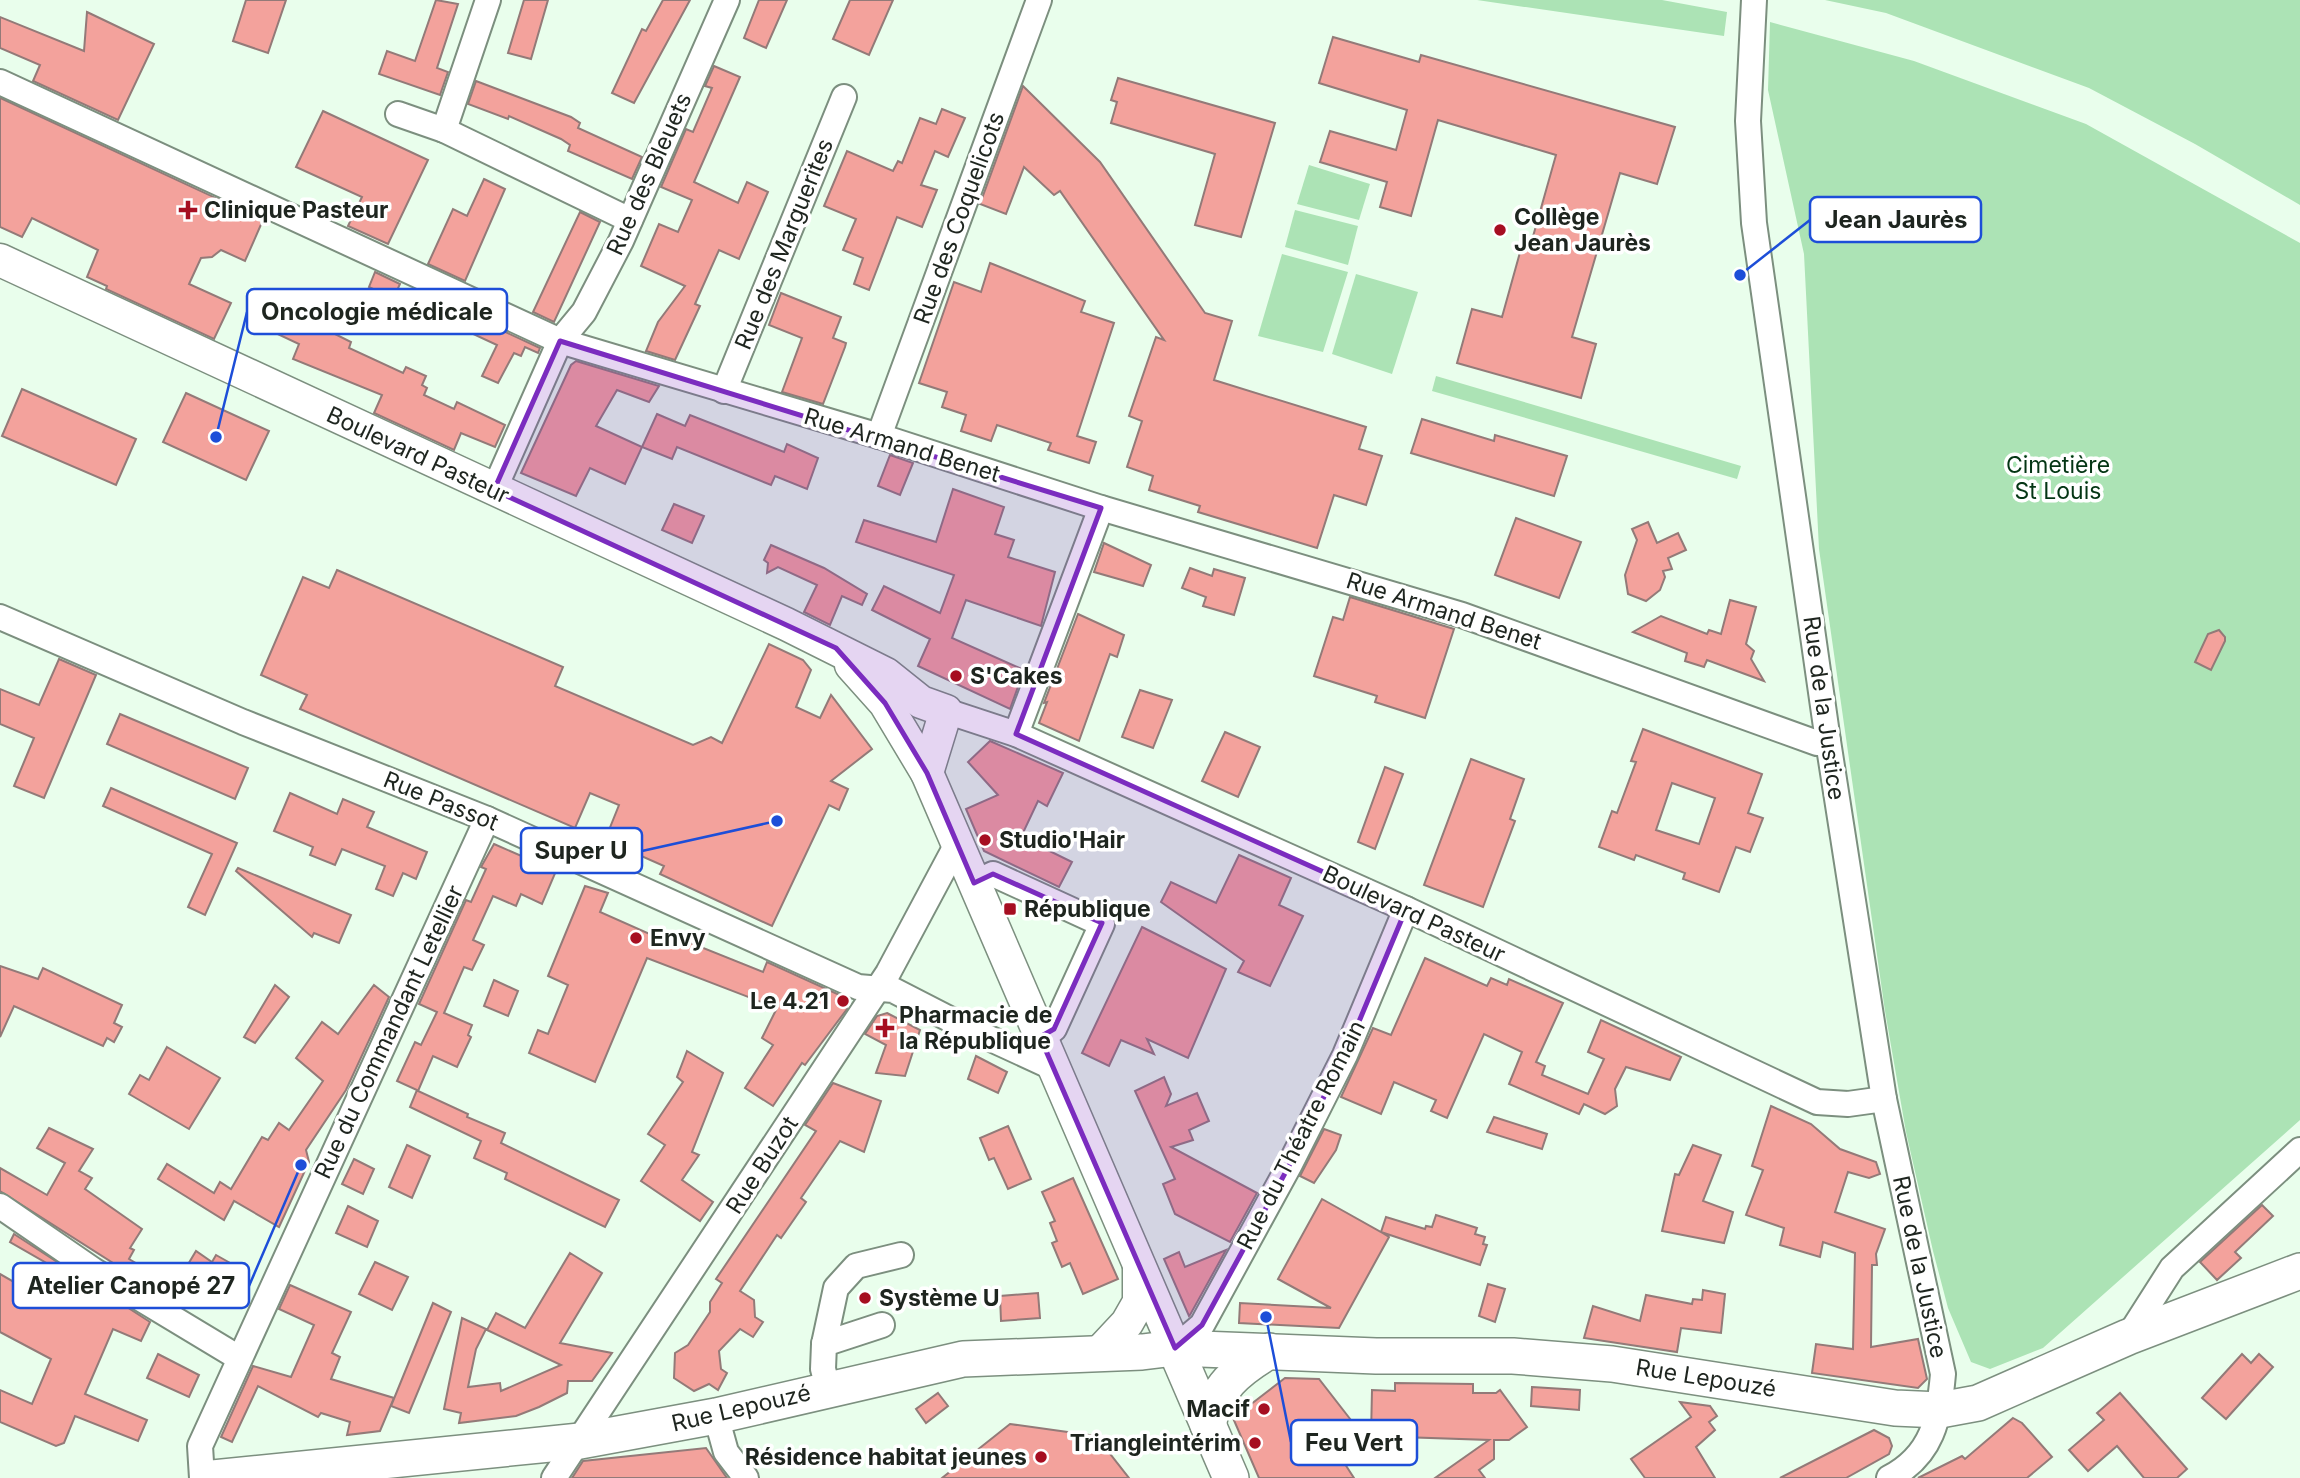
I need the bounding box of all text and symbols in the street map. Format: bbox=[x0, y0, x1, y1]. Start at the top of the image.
street label: Rue des Bleuets bbox=[601, 88, 697, 260]
street label: Rue des Coquelicots bbox=[908, 108, 1010, 328]
street label: Rue des Marguerites bbox=[729, 134, 839, 354]
place label: Clinique Pasteur bbox=[204, 196, 388, 224]
callout: Jean Jaurès bbox=[1810, 197, 1981, 242]
marker: Clinique Pasteur bbox=[178, 200, 198, 220]
place label: Collège Jean Jaurès bbox=[1514, 203, 1651, 257]
text: Jean Jaurès bbox=[1825, 205, 1967, 234]
marker: Collège Jean Jaurès bbox=[1492, 222, 1508, 238]
callout: Oncologie médicale bbox=[247, 289, 507, 334]
text: Oncologie médicale bbox=[261, 297, 493, 326]
street label: Boulevard Pasteur bbox=[322, 400, 514, 510]
street label: Rue Armand Benet bbox=[801, 402, 1004, 488]
park label: Cimetière St Louis bbox=[2006, 451, 2110, 505]
street label: Rue Armand Benet bbox=[1343, 566, 1545, 656]
street label: Rue de la Justice bbox=[1797, 614, 1851, 802]
place label: S'Cakes bbox=[970, 662, 1063, 690]
marker: S'Cakes bbox=[948, 668, 964, 684]
street label: Rue Passot bbox=[379, 765, 503, 837]
place label: Studio'Hair bbox=[999, 826, 1125, 854]
callout: Super U bbox=[521, 828, 642, 873]
marker: Studio'Hair bbox=[977, 832, 993, 848]
text: Super U bbox=[534, 836, 628, 865]
street label: Boulevard Pasteur bbox=[1318, 859, 1510, 969]
street label: Rue du Commandant Letellier bbox=[309, 881, 470, 1183]
place label: République bbox=[1024, 895, 1151, 923]
marker: République bbox=[1002, 901, 1018, 917]
place label: Envy bbox=[650, 924, 706, 952]
marker: Envy bbox=[628, 930, 644, 946]
place label: Le 4.21 bbox=[750, 987, 829, 1015]
marker: Le 4.21 bbox=[835, 993, 851, 1009]
place label: Pharmacie de la République bbox=[899, 1001, 1053, 1055]
street label: Rue du Théatre Romain bbox=[1231, 1016, 1371, 1254]
marker: Pharmacie de la République bbox=[877, 1020, 893, 1036]
street label: Rue Buzot bbox=[720, 1111, 804, 1219]
street label: Rue de la Justice bbox=[1887, 1173, 1953, 1361]
callout: Atelier Canopé 27 bbox=[13, 1263, 249, 1308]
text: Atelier Canopé 27 bbox=[27, 1271, 235, 1300]
place label: Système U bbox=[879, 1284, 1000, 1312]
marker: Système U bbox=[857, 1290, 873, 1306]
street label: Rue Lepouzé bbox=[1634, 1353, 1778, 1403]
street label: Rue Lepouzé bbox=[669, 1378, 813, 1438]
place label: Macif bbox=[1186, 1395, 1250, 1423]
marker: Macif bbox=[1256, 1401, 1272, 1417]
callout: Feu Vert bbox=[1291, 1420, 1417, 1465]
text: Feu Vert bbox=[1305, 1428, 1403, 1457]
place label: Triangleintérim bbox=[1070, 1429, 1241, 1457]
marker: Triangleintérim bbox=[1247, 1435, 1263, 1451]
place label: Résidence habitat jeunes bbox=[745, 1443, 1027, 1471]
marker: Résidence habitat jeunes bbox=[1033, 1449, 1049, 1465]

